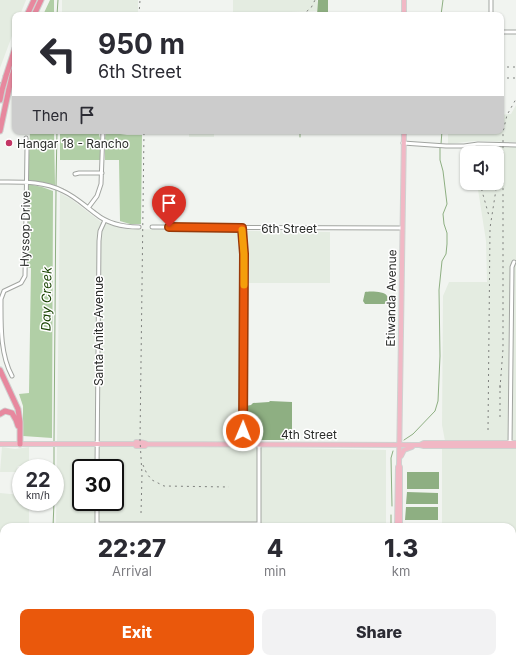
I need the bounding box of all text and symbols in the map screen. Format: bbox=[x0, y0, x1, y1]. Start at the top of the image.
text: 950 m bbox=[98, 27, 185, 61]
icon: left bbox=[32, 28, 84, 80]
text: 6th Street bbox=[98, 61, 182, 82]
icon: arrive bbox=[76, 104, 98, 126]
text: Then bbox=[32, 106, 68, 125]
place label: Hangar 18 - Rancho bbox=[17, 136, 129, 151]
marker: Hangar 18 - Rancho bbox=[4, 138, 14, 148]
map controls bbox=[460, 146, 504, 190]
button: sound bbox=[460, 146, 504, 190]
pin bbox=[152, 186, 186, 227]
street label: Hyssop Drive bbox=[17, 191, 33, 267]
icon: arrive bbox=[158, 192, 180, 214]
street label: 6th Street bbox=[261, 221, 317, 236]
street label: Etiwanda Avenue bbox=[383, 249, 399, 347]
water label: Day Creek bbox=[37, 266, 55, 331]
street label: Santa Anita Avenue bbox=[91, 276, 106, 386]
position arrow bbox=[222, 410, 264, 452]
street label: 4th Street bbox=[281, 427, 337, 442]
speed limit sign: 30 bbox=[72, 459, 124, 511]
text: 22 bbox=[25, 468, 51, 492]
text: km/h bbox=[26, 489, 50, 501]
text: 22:27 bbox=[98, 534, 166, 563]
text: 4 bbox=[267, 534, 283, 563]
text: 1.3 bbox=[384, 534, 418, 563]
text: Arrival bbox=[112, 563, 152, 579]
text: min bbox=[264, 563, 286, 579]
text: km bbox=[392, 563, 410, 579]
button: Exit bbox=[20, 609, 254, 655]
button: Share bbox=[262, 609, 496, 655]

